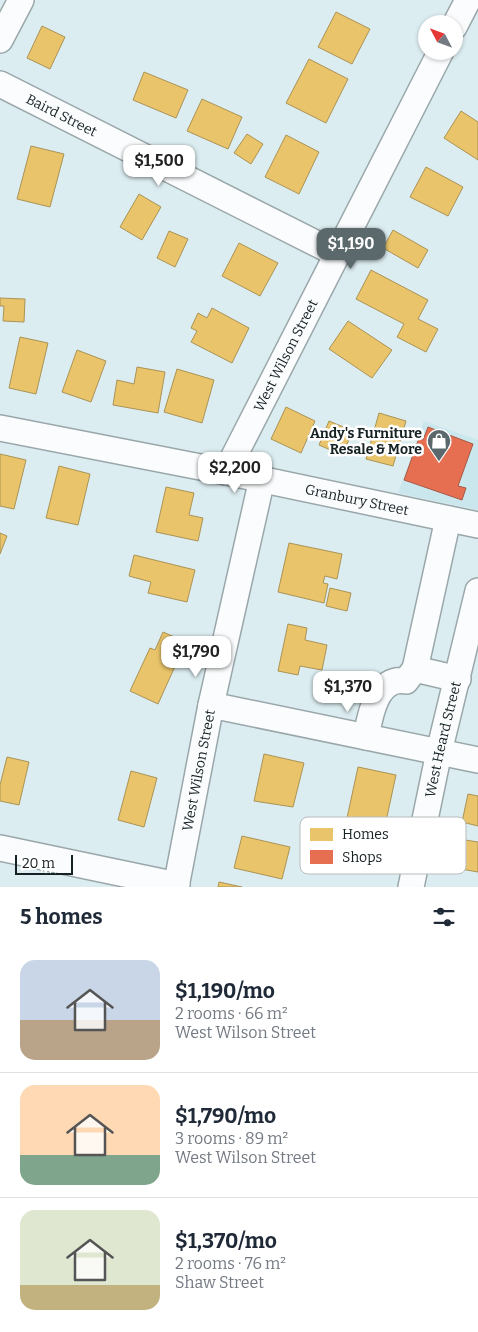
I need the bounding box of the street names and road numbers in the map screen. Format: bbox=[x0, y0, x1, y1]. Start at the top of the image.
street label: Baird Street bbox=[23, 91, 100, 140]
street label: West Wilson Street bbox=[250, 297, 322, 414]
street label: Granbury Street bbox=[303, 481, 410, 519]
street label: West Heard Street bbox=[422, 680, 465, 799]
street label: West Wilson Street bbox=[179, 708, 219, 833]

